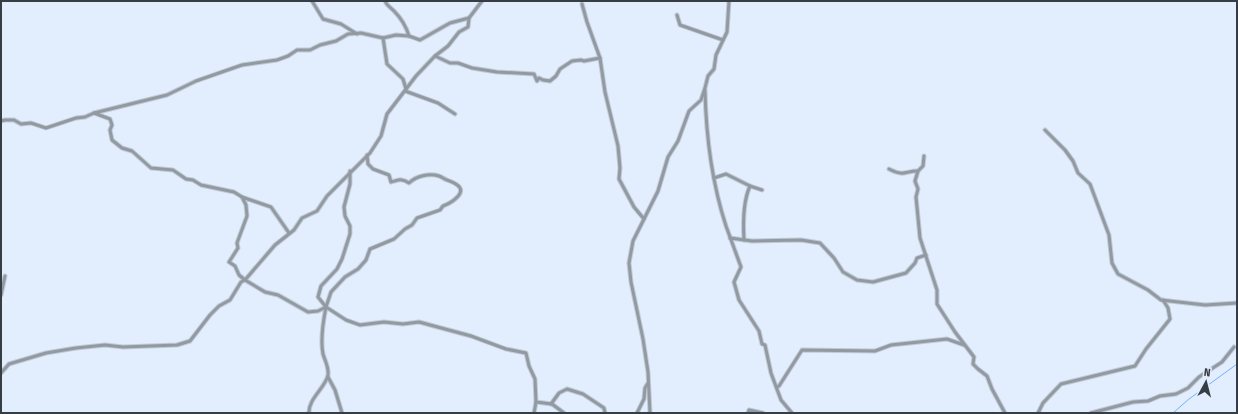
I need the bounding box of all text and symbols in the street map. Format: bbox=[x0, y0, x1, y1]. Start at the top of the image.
north arrow bbox=[1186, 362, 1226, 402]
text: N bbox=[1203, 366, 1211, 379]

